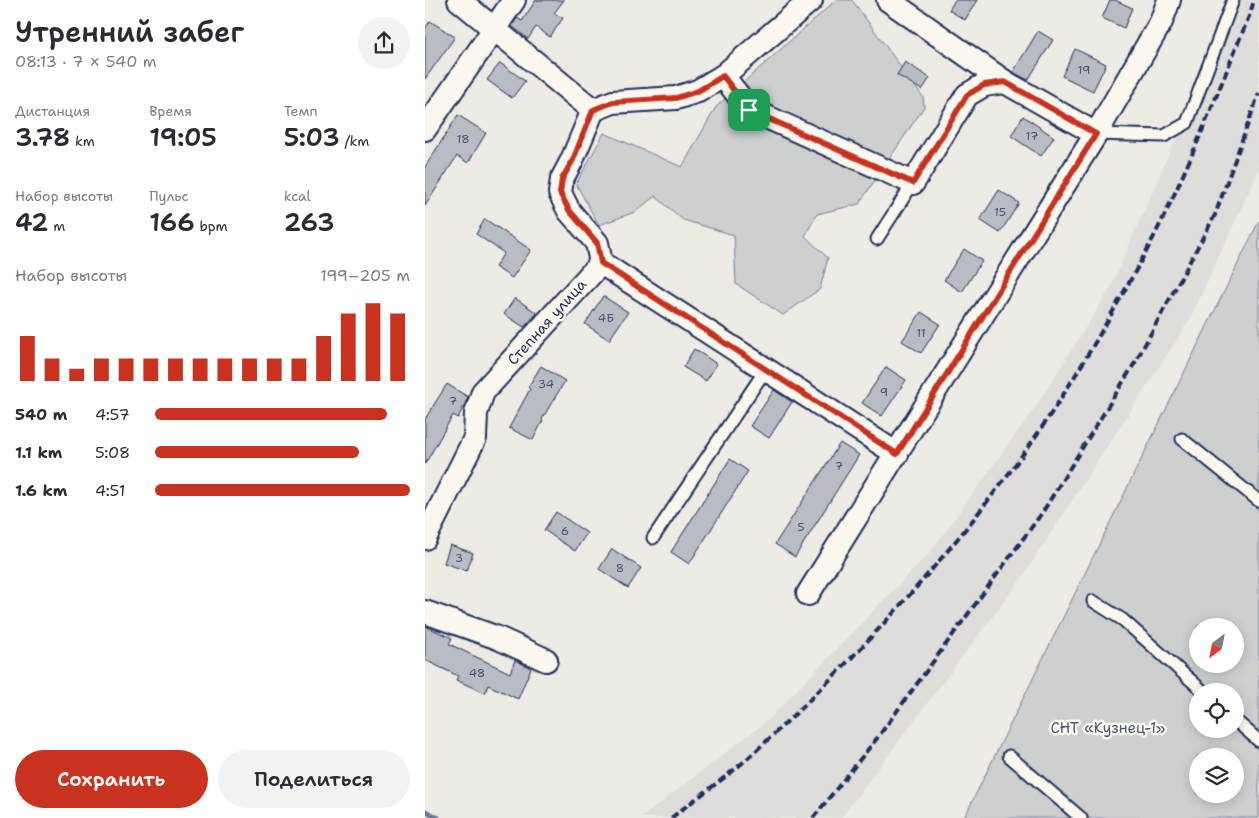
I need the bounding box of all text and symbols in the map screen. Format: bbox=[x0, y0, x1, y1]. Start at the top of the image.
text: Утренний забег bbox=[15, 13, 244, 51]
button: share bbox=[358, 17, 410, 69]
text: 08:13 · 7 × 540 m bbox=[15, 51, 157, 72]
house number: 19 bbox=[1078, 62, 1090, 78]
pin bbox=[728, 89, 770, 131]
icon: arrive bbox=[735, 96, 763, 124]
text: Дистанция bbox=[15, 102, 90, 120]
text: Время bbox=[149, 102, 192, 120]
text: Темп bbox=[284, 102, 318, 120]
text: 3.78 bbox=[15, 120, 70, 154]
text: 19:05 bbox=[149, 120, 217, 154]
text: 5:03 bbox=[284, 120, 340, 154]
house number: 17 bbox=[1026, 128, 1038, 144]
house number: 18 bbox=[456, 131, 470, 147]
text: km bbox=[70, 132, 95, 150]
text: /km bbox=[340, 132, 369, 150]
text: Набор высоты bbox=[15, 187, 113, 205]
text: Пульс bbox=[149, 187, 189, 205]
text: kcal bbox=[284, 187, 311, 205]
house number: 15 bbox=[994, 204, 1006, 220]
text: 42 bbox=[15, 205, 49, 239]
text: 166 bbox=[149, 205, 195, 239]
text: 263 bbox=[284, 205, 334, 239]
text: m bbox=[49, 217, 65, 235]
text: bpm bbox=[195, 217, 228, 235]
text: Набор высоты bbox=[15, 265, 127, 286]
text: 199–205 m bbox=[320, 265, 410, 286]
street label: Степная улица bbox=[503, 274, 591, 369]
house number: 4Б bbox=[598, 310, 614, 326]
house number: 11 bbox=[916, 325, 926, 341]
house number: 34 bbox=[538, 376, 554, 392]
house number: 9 bbox=[880, 384, 888, 400]
house number: 7 bbox=[449, 393, 457, 409]
text: 540 m bbox=[15, 404, 67, 425]
text: 4:57 bbox=[95, 404, 130, 425]
text: 1.1 km bbox=[15, 442, 62, 463]
text: 5:08 bbox=[95, 442, 130, 463]
house number: 7 bbox=[835, 458, 843, 474]
text: 1.6 km bbox=[15, 480, 67, 501]
text: 4:51 bbox=[95, 480, 125, 501]
house number: 5 bbox=[797, 519, 805, 535]
house number: 6 bbox=[561, 523, 569, 539]
house number: 3 bbox=[455, 550, 463, 566]
house number: 8 bbox=[616, 560, 624, 576]
north arrow bbox=[1189, 618, 1244, 672]
map controls bbox=[1189, 618, 1244, 803]
house number: 48 bbox=[469, 665, 485, 681]
button: locate bbox=[1189, 683, 1244, 738]
park label: СНТ «Кузнец-1» bbox=[1051, 718, 1165, 738]
button: layers bbox=[1189, 748, 1244, 803]
button: Сохранить bbox=[15, 750, 208, 808]
button: Поделиться bbox=[218, 750, 410, 808]

